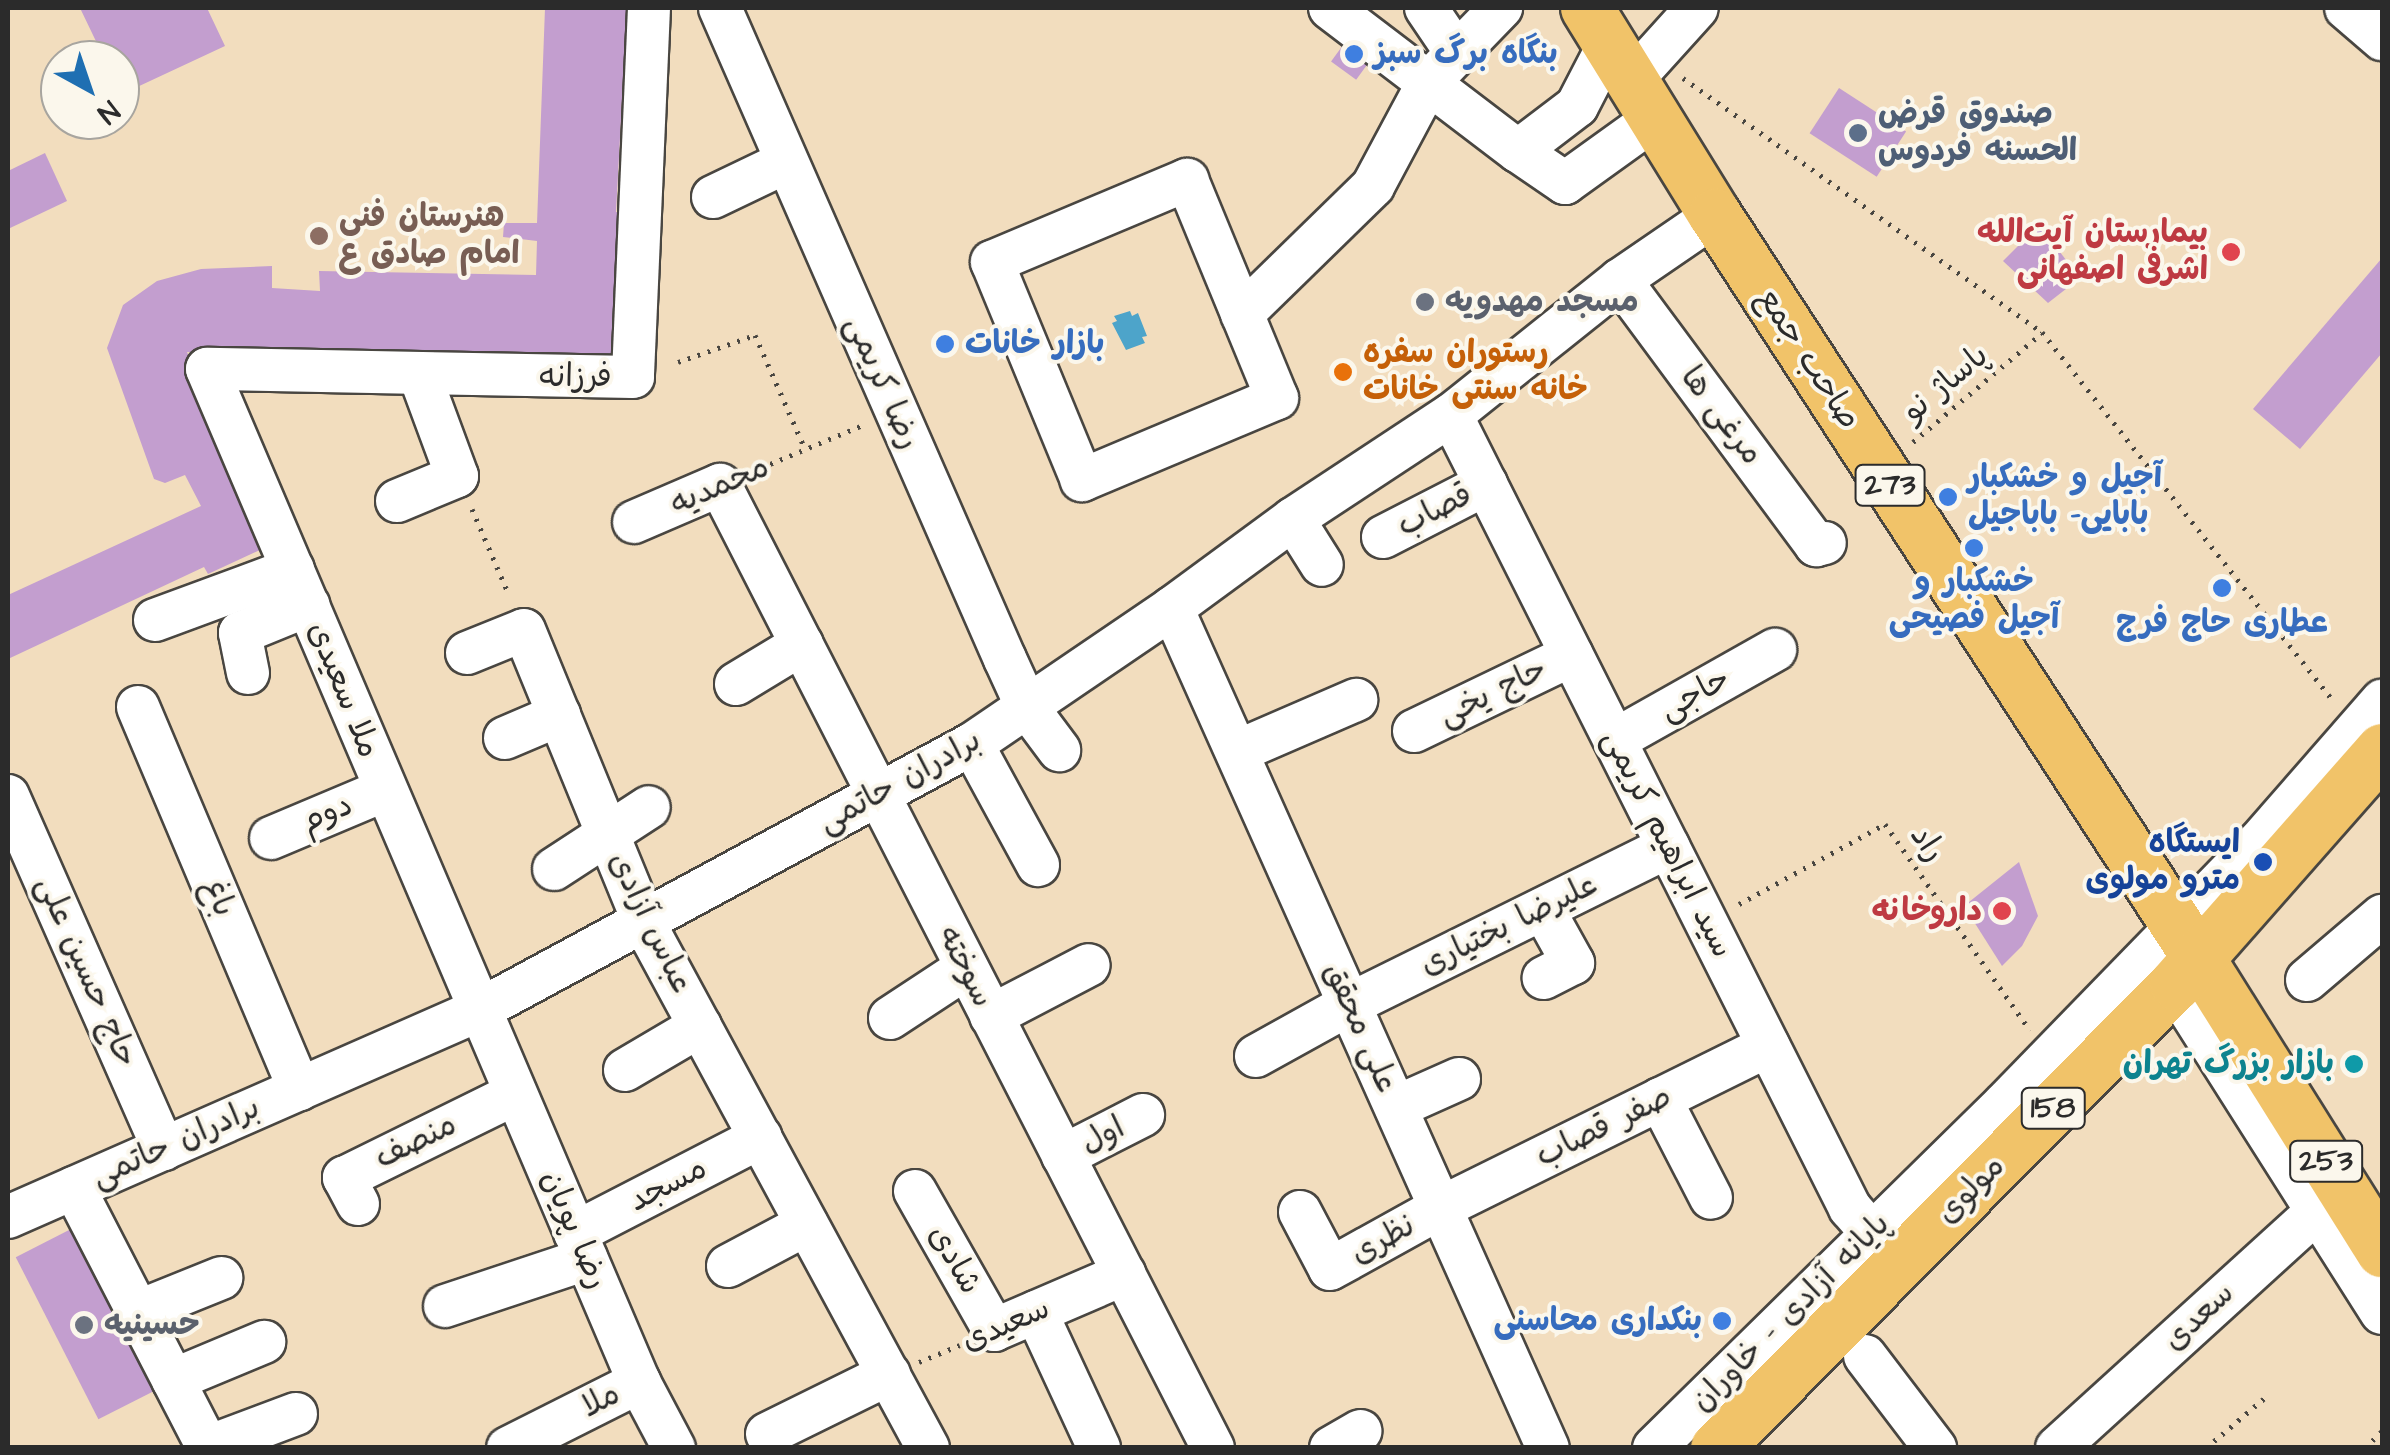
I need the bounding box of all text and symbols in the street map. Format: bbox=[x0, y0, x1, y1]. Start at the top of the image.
place label: بنگاه برگ سبز bbox=[1374, 35, 1558, 73]
north arrow bbox=[40, 40, 140, 140]
marker: بنگاه برگ سبز bbox=[1343, 43, 1365, 65]
text: N bbox=[89, 91, 128, 132]
place label: صندوق قرض الحسنه فردوس bbox=[1878, 96, 2077, 171]
marker: صندوق قرض الحسنه فردوس bbox=[1847, 122, 1869, 144]
place label: هنرستان فنی امام صادق ع bbox=[339, 199, 520, 274]
place label: بیمارستان آیت‌الله اشرفی اصفهانی bbox=[1977, 215, 2208, 290]
marker: هنرستان فنی امام صادق ع bbox=[308, 225, 330, 247]
marker: بیمارستان آیت‌الله اشرفی اصفهانی bbox=[2218, 239, 2244, 265]
street label: صاحب جمع bbox=[1748, 281, 1868, 437]
place label: مسجد مهدویه bbox=[1445, 283, 1639, 321]
marker: مسجد مهدویه bbox=[1414, 291, 1436, 313]
street label: رضا کریمی bbox=[836, 311, 928, 455]
place label: بازار خانات bbox=[965, 325, 1105, 363]
marker: بازار خانات bbox=[934, 333, 956, 355]
place label: رستوران سفره خانه سنتی خانات bbox=[1363, 335, 1588, 410]
street label: پاساژ نو bbox=[1895, 337, 1997, 431]
street label: فرزانه bbox=[538, 358, 612, 396]
street label: مرغی ها bbox=[1672, 359, 1770, 473]
marker: رستوران سفره خانه سنتی خانات bbox=[1332, 361, 1354, 383]
street label: محمدیه bbox=[665, 448, 775, 524]
road number: 273 bbox=[1852, 460, 1928, 510]
place label: آجیل و خشکبار بابایی- باباجیل bbox=[1968, 460, 2162, 535]
street label: قصاب bbox=[1391, 476, 1479, 546]
marker: آجیل و خشکبار بابایی- باباجیل bbox=[1937, 486, 1959, 508]
marker: خشکبار و آجیل فصیحی bbox=[1963, 537, 1985, 559]
place label: خشکبار و آجیل فصیحی bbox=[1889, 564, 2059, 639]
marker: عطاری حاج فرج bbox=[2211, 577, 2233, 599]
place label: عطاری حاج فرج bbox=[2116, 604, 2328, 642]
street label: ملا سعیدی bbox=[298, 617, 388, 763]
street label: حاج یخی bbox=[1433, 650, 1553, 736]
street label: حاجی bbox=[1653, 660, 1737, 730]
street label: برادران حاتمی bbox=[812, 722, 988, 842]
street label: سید ابراهیم کریمی bbox=[1593, 724, 1741, 964]
street label: دوم bbox=[296, 786, 358, 842]
street label: راد bbox=[1901, 818, 1953, 870]
place label: ایستگاه مترو مولوی bbox=[2085, 825, 2240, 900]
street label: عباس آزادی bbox=[599, 846, 701, 1000]
marker: ایستگاه مترو مولوی bbox=[2250, 849, 2276, 875]
street label: علیرضا بختیاری bbox=[1414, 866, 1604, 984]
street label: حاج حسین علی bbox=[27, 871, 145, 1073]
street label: باغ bbox=[193, 873, 243, 923]
place label: داروخانه bbox=[1872, 892, 1982, 930]
marker: داروخانه bbox=[1991, 900, 2013, 922]
street label: سوخته bbox=[928, 920, 1002, 1014]
street label: علی محقق bbox=[1314, 957, 1406, 1099]
place label: بازار بزرگ تهران bbox=[2123, 1045, 2334, 1083]
marker: بازار بزرگ تهران bbox=[2343, 1053, 2365, 1075]
street label: صفر قصاب bbox=[1530, 1078, 1678, 1176]
road number: 158 bbox=[2020, 1083, 2086, 1133]
street label: برادران حاتمی bbox=[86, 1089, 266, 1197]
street label: منصف bbox=[369, 1106, 463, 1178]
street label: اول bbox=[1075, 1109, 1131, 1163]
road number: 253 bbox=[2288, 1136, 2364, 1186]
street label: مولوی bbox=[1929, 1148, 2013, 1232]
street label: مسجد bbox=[623, 1149, 713, 1221]
street label: رضا پویان bbox=[532, 1165, 616, 1295]
street label: پایانه آزادی - خاوران bbox=[1684, 1206, 1898, 1420]
street label: نظری bbox=[1344, 1207, 1422, 1273]
street label: شادی bbox=[919, 1219, 989, 1301]
street label: سعدی bbox=[2155, 1275, 2243, 1359]
street label: سعیدی bbox=[956, 1289, 1056, 1361]
place label: بنکداری محاسنی bbox=[1494, 1302, 1702, 1340]
place label: حسینیه bbox=[104, 1306, 200, 1344]
marker: بنکداری محاسنی bbox=[1711, 1310, 1733, 1332]
marker: حسینیه bbox=[73, 1314, 95, 1336]
street label: ملا bbox=[575, 1375, 627, 1427]

